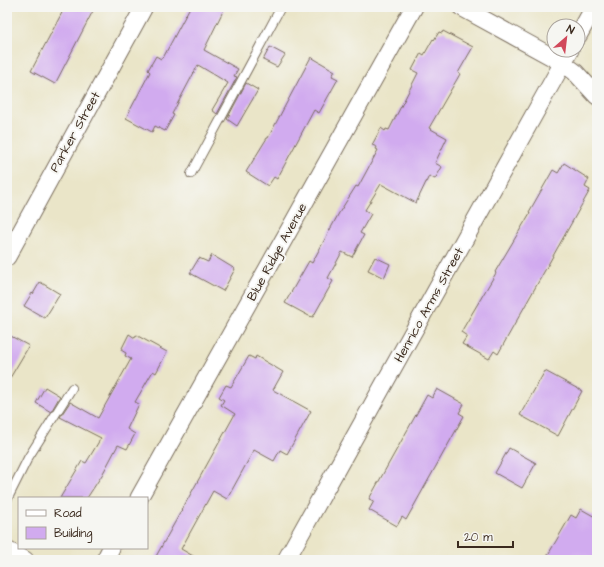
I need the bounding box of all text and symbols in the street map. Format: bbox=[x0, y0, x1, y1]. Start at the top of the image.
north arrow bbox=[546, 18, 586, 58]
text: N bbox=[564, 21, 577, 38]
street label: Parker Street bbox=[45, 88, 105, 176]
street label: Blue Ridge Avenue bbox=[243, 200, 312, 305]
street label: Henrico Arms Street bbox=[390, 244, 468, 366]
legend bbox=[18, 497, 148, 549]
text: Road bbox=[54, 505, 82, 522]
scale bar bbox=[458, 523, 513, 549]
text: Building bbox=[54, 525, 92, 543]
text: 20 m bbox=[464, 529, 493, 546]

